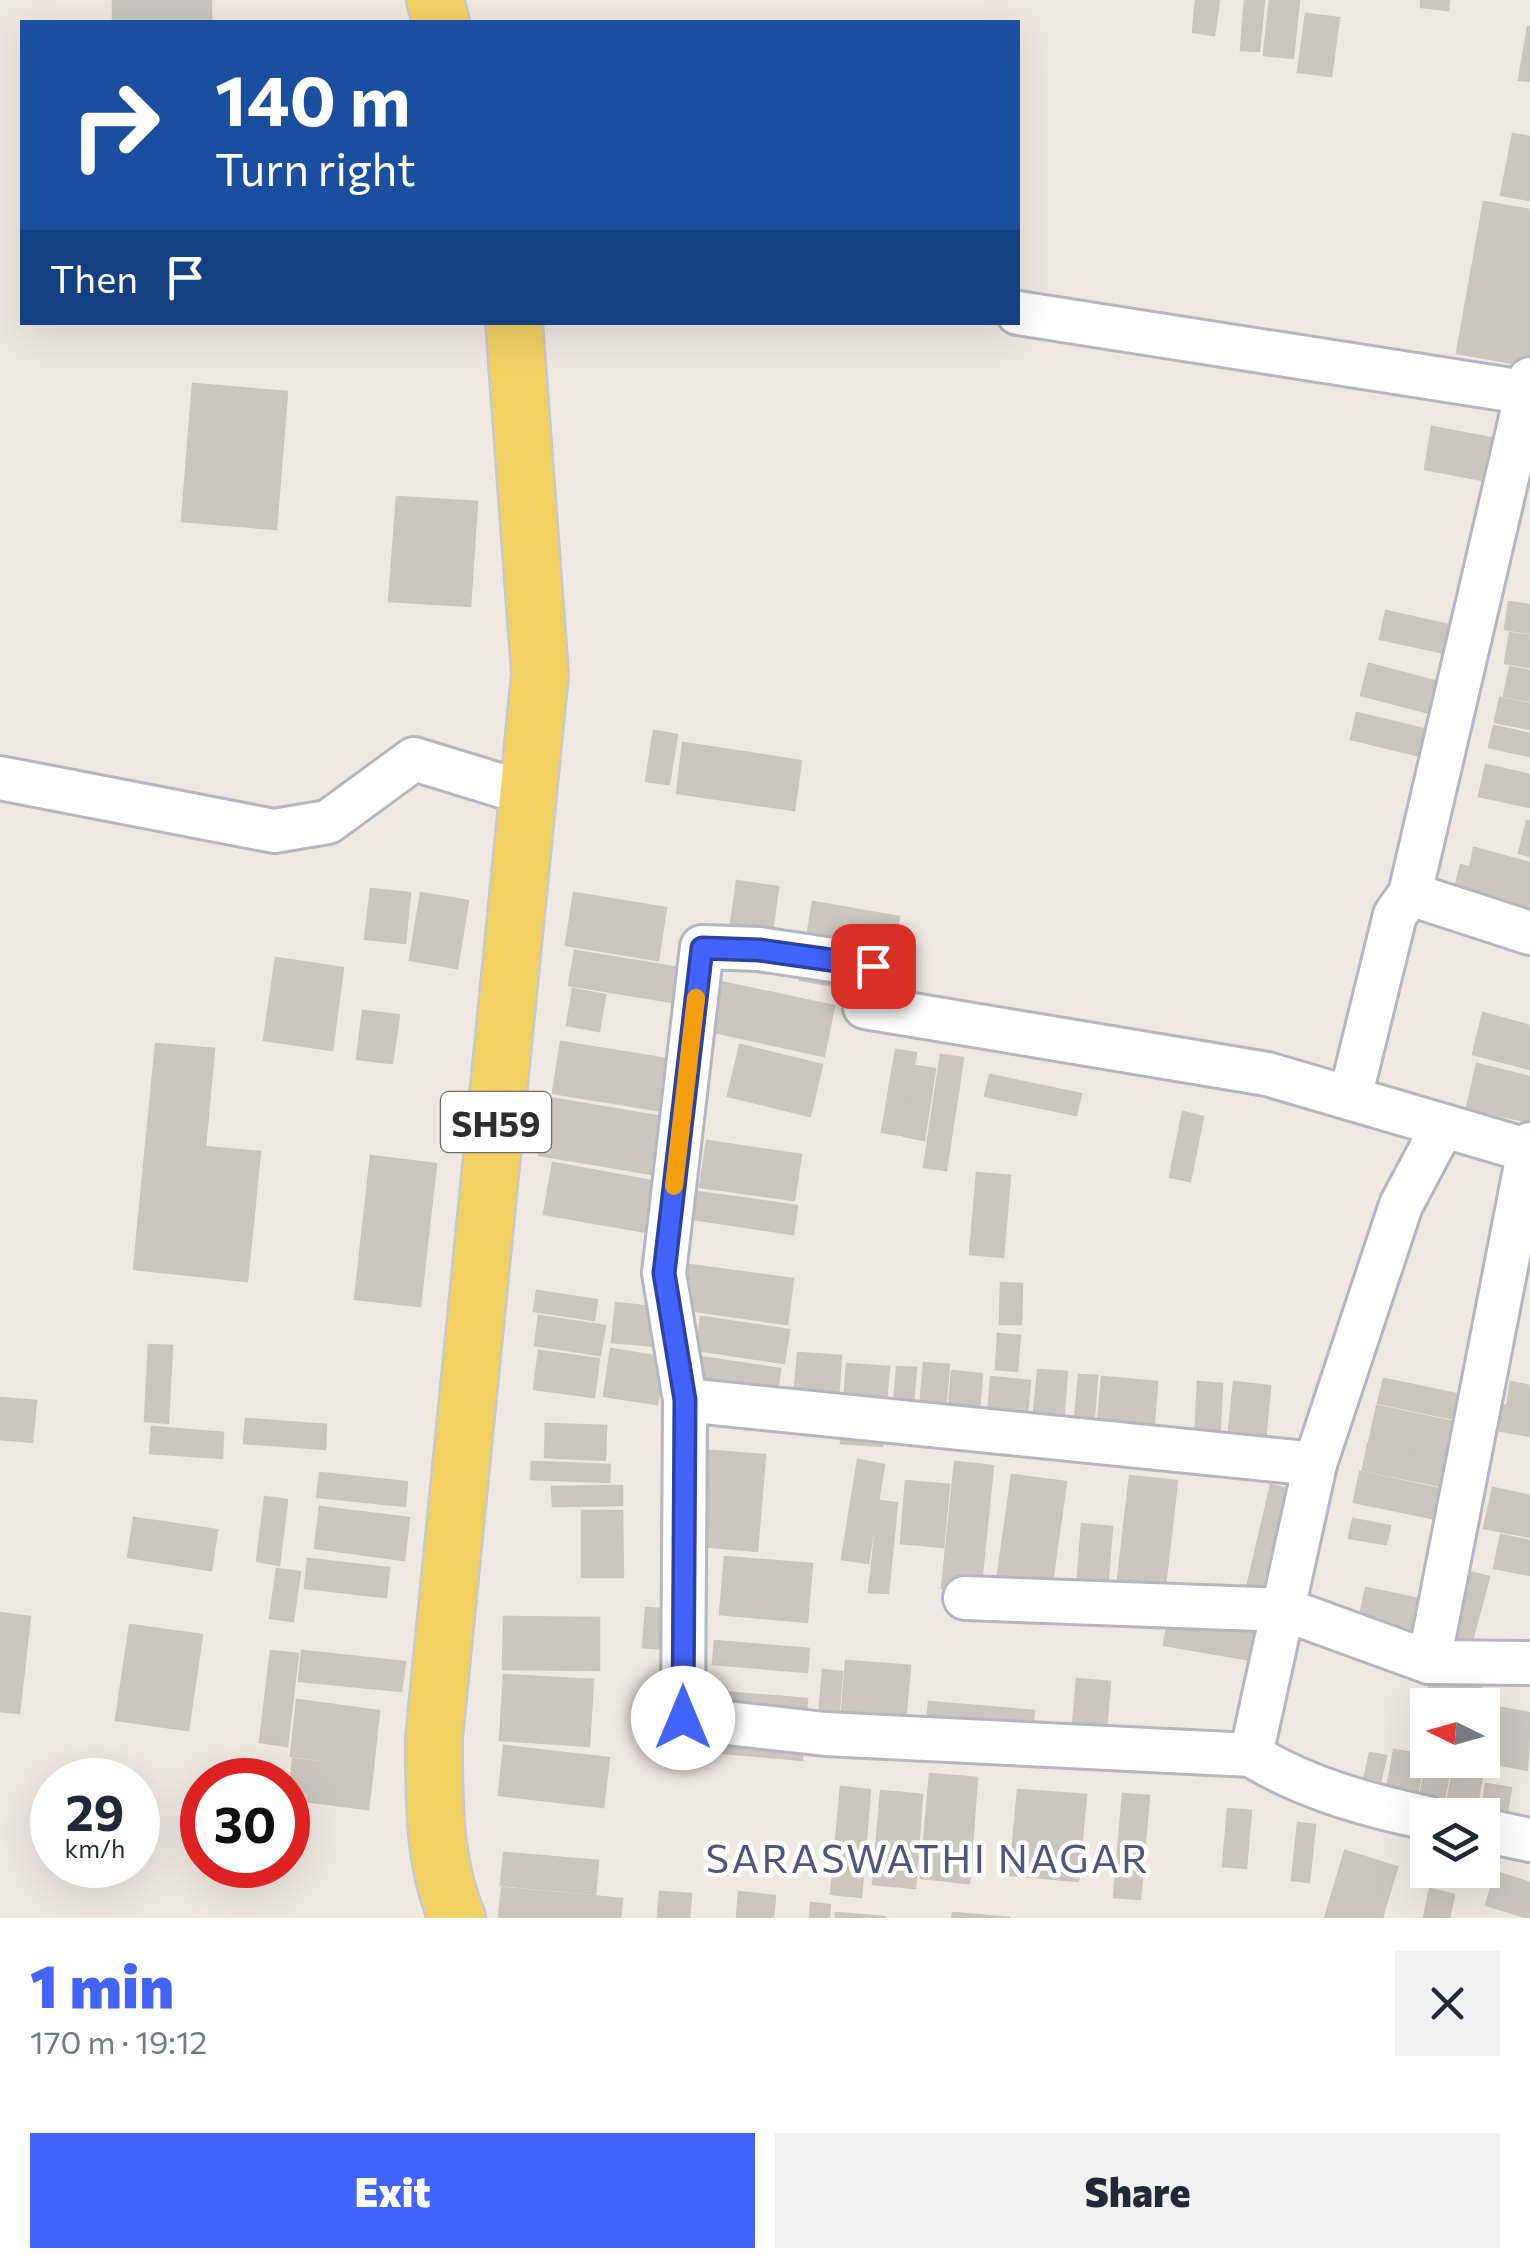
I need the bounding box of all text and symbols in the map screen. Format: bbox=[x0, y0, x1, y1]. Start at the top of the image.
text: 140 m bbox=[215, 55, 411, 140]
icon: right bbox=[50, 60, 180, 190]
text: Turn right bbox=[215, 140, 416, 195]
icon: arrive bbox=[158, 250, 213, 305]
text: Then bbox=[50, 254, 138, 301]
pin bbox=[831, 924, 916, 1009]
icon: arrive bbox=[846, 939, 901, 994]
road number: SH59 bbox=[441, 1092, 551, 1152]
position arrow bbox=[631, 1666, 735, 1770]
north arrow bbox=[1410, 1688, 1500, 1778]
map controls bbox=[1410, 1688, 1500, 1888]
speed limit sign: 30 bbox=[180, 1758, 310, 1888]
text: 29 bbox=[65, 1780, 124, 1841]
button: layers bbox=[1410, 1798, 1500, 1888]
district label: SARASWATHI NAGAR bbox=[706, 1832, 1150, 1881]
text: km/h bbox=[65, 1833, 125, 1863]
text: 1 min bbox=[30, 1947, 174, 2020]
button: close bbox=[1395, 1951, 1500, 2056]
text: 170 m · 19:12 bbox=[30, 2021, 207, 2061]
button: Exit bbox=[30, 2133, 755, 2248]
button: Share bbox=[775, 2133, 1500, 2248]

